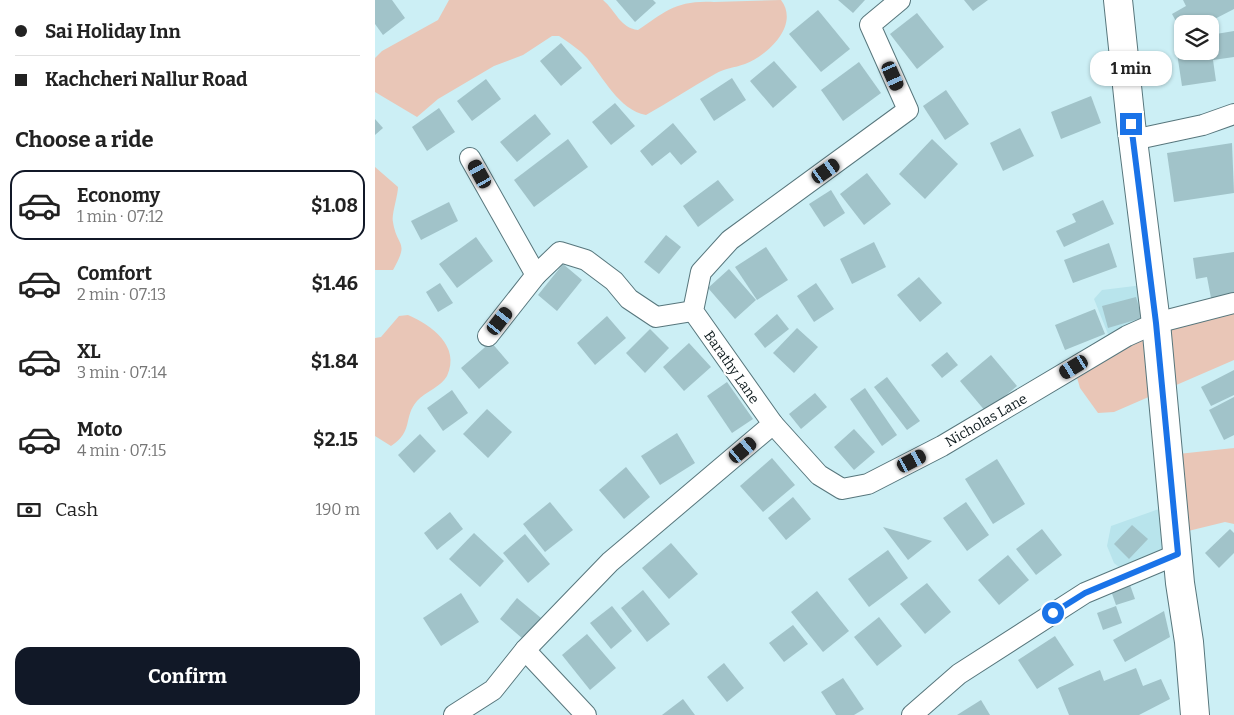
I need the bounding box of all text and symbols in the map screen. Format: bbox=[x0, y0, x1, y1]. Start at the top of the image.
map controls bbox=[1174, 15, 1219, 60]
button: layers bbox=[1174, 15, 1219, 60]
text: Sai Holiday Inn bbox=[45, 20, 181, 43]
callout: 1 min bbox=[1090, 52, 1172, 86]
car bbox=[880, 59, 905, 93]
text: 1 min bbox=[1111, 59, 1151, 78]
text: Kachcheri Nallur Road bbox=[45, 68, 248, 91]
route end bbox=[1120, 113, 1142, 135]
text: Choose a ride bbox=[15, 126, 154, 153]
car bbox=[809, 156, 842, 186]
car bbox=[466, 157, 493, 191]
icon: car bbox=[17, 183, 62, 228]
text: Economy bbox=[77, 184, 160, 207]
text: $1.08 bbox=[311, 194, 358, 217]
text: 1 min · 07:12 bbox=[77, 207, 164, 226]
icon: car bbox=[17, 261, 62, 306]
text: Comfort bbox=[77, 262, 152, 285]
text: $1.46 bbox=[311, 272, 358, 295]
text: 2 min · 07:13 bbox=[77, 285, 166, 304]
car bbox=[484, 305, 515, 337]
street label: Barathy Lane bbox=[700, 328, 763, 407]
icon: car bbox=[17, 339, 62, 384]
text: XL bbox=[77, 340, 101, 363]
text: $1.84 bbox=[311, 350, 358, 373]
car bbox=[1057, 353, 1090, 381]
text: 3 min · 07:14 bbox=[77, 363, 167, 382]
street label: Nicholas Lane bbox=[942, 390, 1030, 451]
icon: car bbox=[17, 417, 62, 462]
text: Moto bbox=[77, 418, 123, 441]
text: $2.15 bbox=[313, 428, 358, 451]
car bbox=[726, 435, 759, 465]
text: 4 min · 07:15 bbox=[77, 441, 166, 460]
car bbox=[895, 447, 928, 475]
icon: cash bbox=[15, 496, 43, 524]
text: Cash bbox=[55, 498, 98, 521]
text: 190 m bbox=[315, 500, 360, 519]
route start bbox=[1042, 602, 1064, 624]
button: Confirm bbox=[15, 647, 360, 705]

